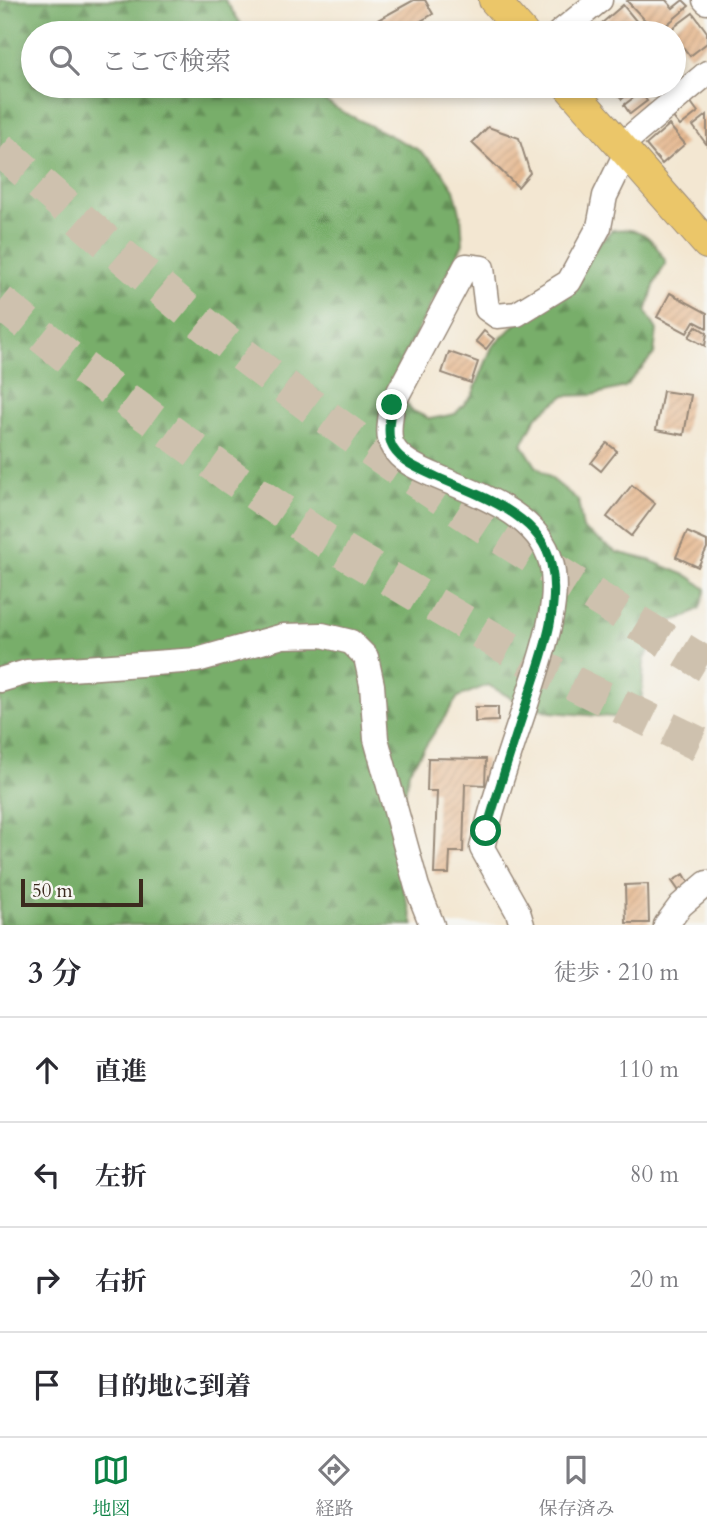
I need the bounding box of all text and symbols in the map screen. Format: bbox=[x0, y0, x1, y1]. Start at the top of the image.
search box bbox=[21, 21, 686, 98]
icon: search bbox=[45, 41, 83, 79]
text: ここで検索 bbox=[101, 44, 231, 79]
route end bbox=[376, 389, 407, 420]
route start bbox=[470, 815, 501, 846]
scale bar bbox=[21, 876, 144, 908]
text: 50 m bbox=[32, 878, 73, 904]
text: 3 分 bbox=[28, 953, 81, 994]
text: 徒歩 · 210 m bbox=[554, 957, 679, 988]
icon: ahead bbox=[28, 1051, 66, 1089]
text: 直進 bbox=[95, 1054, 147, 1089]
text: 110 m bbox=[618, 1054, 679, 1085]
icon: left bbox=[28, 1156, 66, 1194]
text: 左折 bbox=[95, 1159, 147, 1194]
text: 80 m bbox=[630, 1159, 679, 1190]
icon: right bbox=[28, 1261, 66, 1299]
text: 右折 bbox=[95, 1264, 147, 1299]
text: 20 m bbox=[630, 1264, 679, 1295]
icon: arrive bbox=[28, 1366, 66, 1404]
text: 目的地に到着 bbox=[95, 1369, 251, 1404]
tab: 地図 bbox=[92, 1451, 131, 1522]
tab: 経路 bbox=[315, 1451, 354, 1522]
tab: 保存済み bbox=[538, 1451, 615, 1522]

